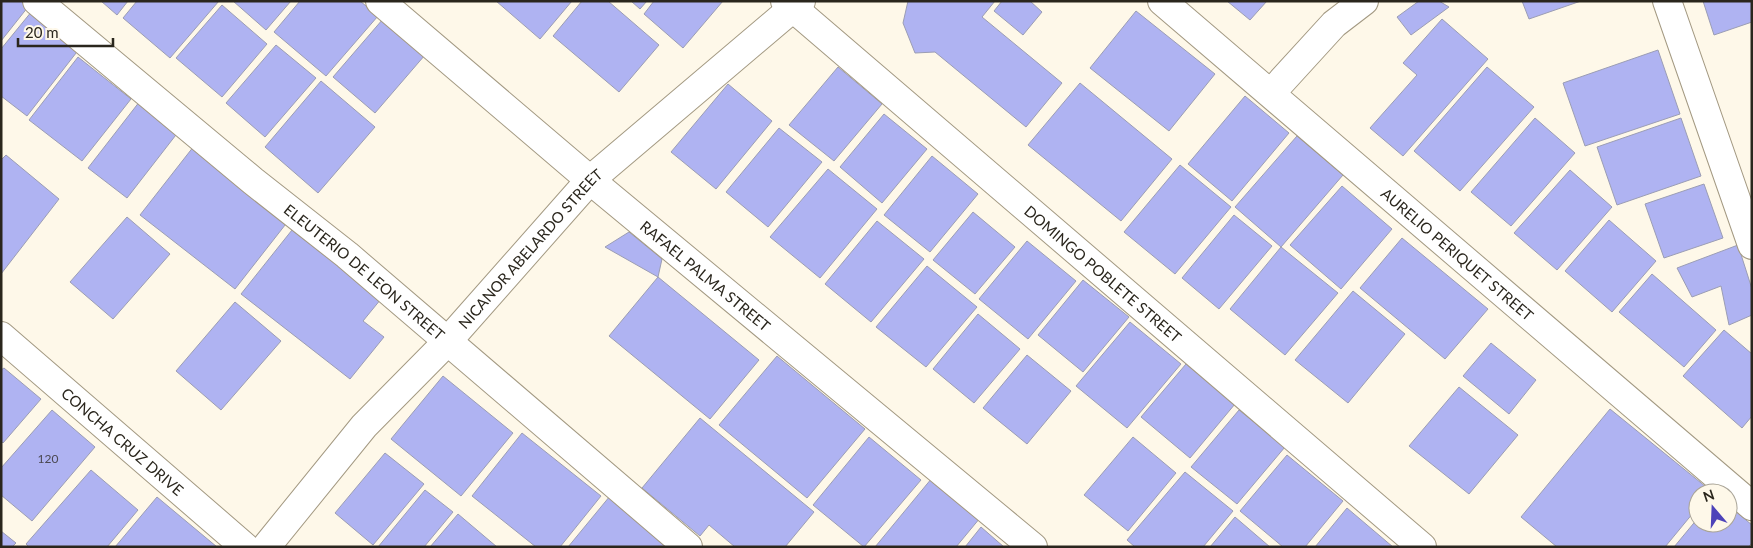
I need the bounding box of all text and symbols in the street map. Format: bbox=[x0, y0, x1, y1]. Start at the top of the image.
scale bar bbox=[18, 15, 112, 47]
text: 20 m bbox=[25, 23, 59, 41]
street label: NICANOR ABELARDO STREET bbox=[454, 165, 606, 332]
street label: AURELIO PERIQUET STREET bbox=[1378, 184, 1537, 324]
street label: ELEUTERIO DE LEON STREET bbox=[281, 200, 448, 344]
street label: DOMINGO POBLETE STREET bbox=[1021, 201, 1185, 346]
street label: RAFAEL PALMA STREET bbox=[637, 217, 774, 335]
street label: CONCHA CRUZ DRIVE bbox=[58, 384, 187, 499]
house number: 120 bbox=[38, 451, 58, 466]
north arrow bbox=[1688, 483, 1738, 533]
text: N bbox=[1701, 485, 1716, 505]

